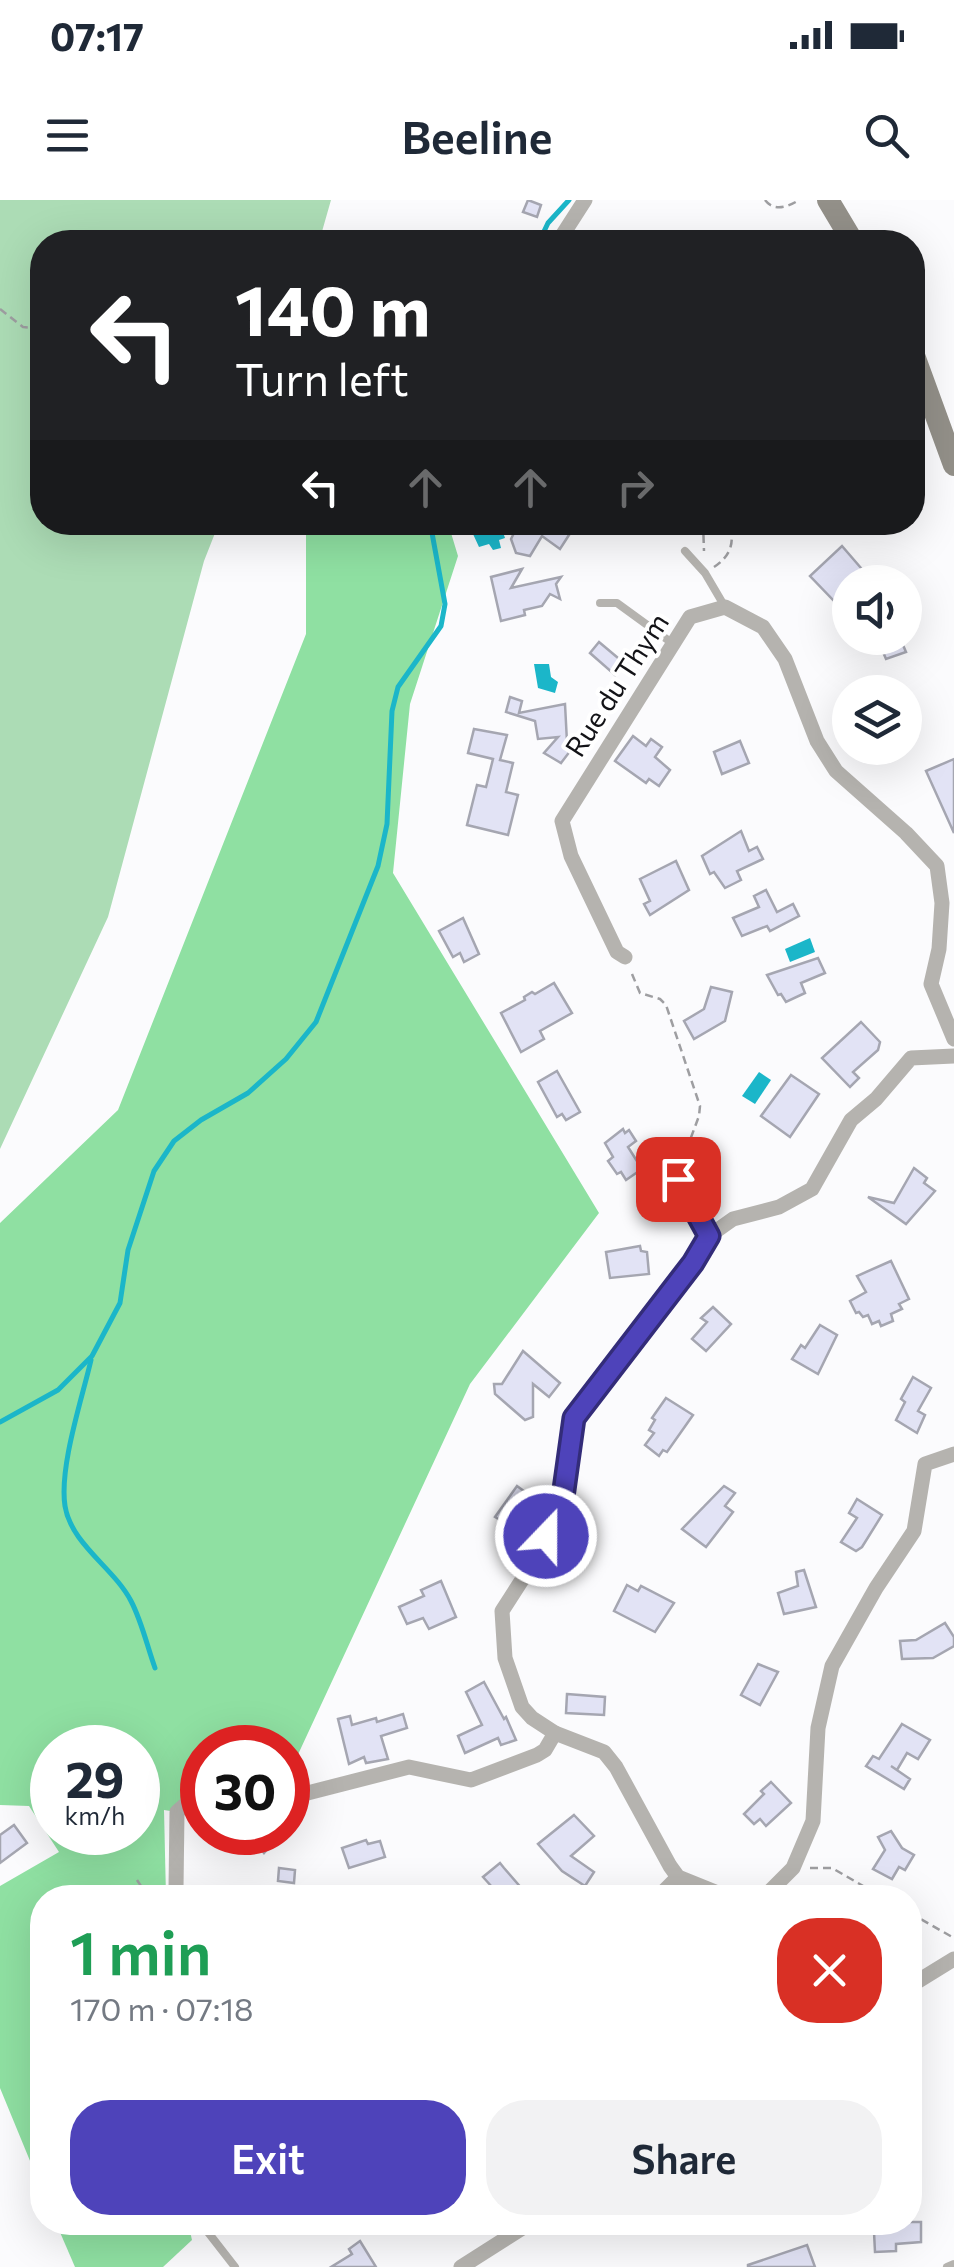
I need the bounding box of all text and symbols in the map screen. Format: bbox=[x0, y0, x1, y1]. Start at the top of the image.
text: 07:17 bbox=[50, 12, 144, 59]
icon: menu bbox=[40, 108, 95, 163]
text: Beeline bbox=[402, 108, 552, 163]
icon: search bbox=[859, 108, 914, 163]
text: 140 m bbox=[235, 265, 431, 350]
icon: left bbox=[70, 270, 200, 400]
text: Turn left bbox=[235, 350, 409, 405]
icon: left bbox=[293, 460, 348, 515]
icon: ahead bbox=[398, 460, 453, 515]
icon: ahead bbox=[503, 460, 558, 515]
icon: right bbox=[608, 460, 663, 515]
map controls bbox=[832, 565, 922, 765]
button: sound bbox=[832, 565, 922, 655]
street label: Rue du Thym bbox=[557, 606, 675, 763]
button: layers bbox=[832, 675, 922, 765]
pin bbox=[636, 1137, 721, 1222]
icon: arrive bbox=[651, 1152, 706, 1207]
position arrow bbox=[494, 1484, 598, 1588]
speed limit sign: 30 bbox=[180, 1725, 310, 1855]
text: 29 bbox=[65, 1747, 124, 1808]
text: km/h bbox=[65, 1800, 125, 1830]
text: 1 min bbox=[70, 1914, 211, 1987]
button: close bbox=[777, 1918, 882, 2023]
text: 170 m · 07:18 bbox=[70, 1988, 254, 2028]
button: Exit bbox=[70, 2100, 466, 2215]
button: Share bbox=[486, 2100, 882, 2215]

